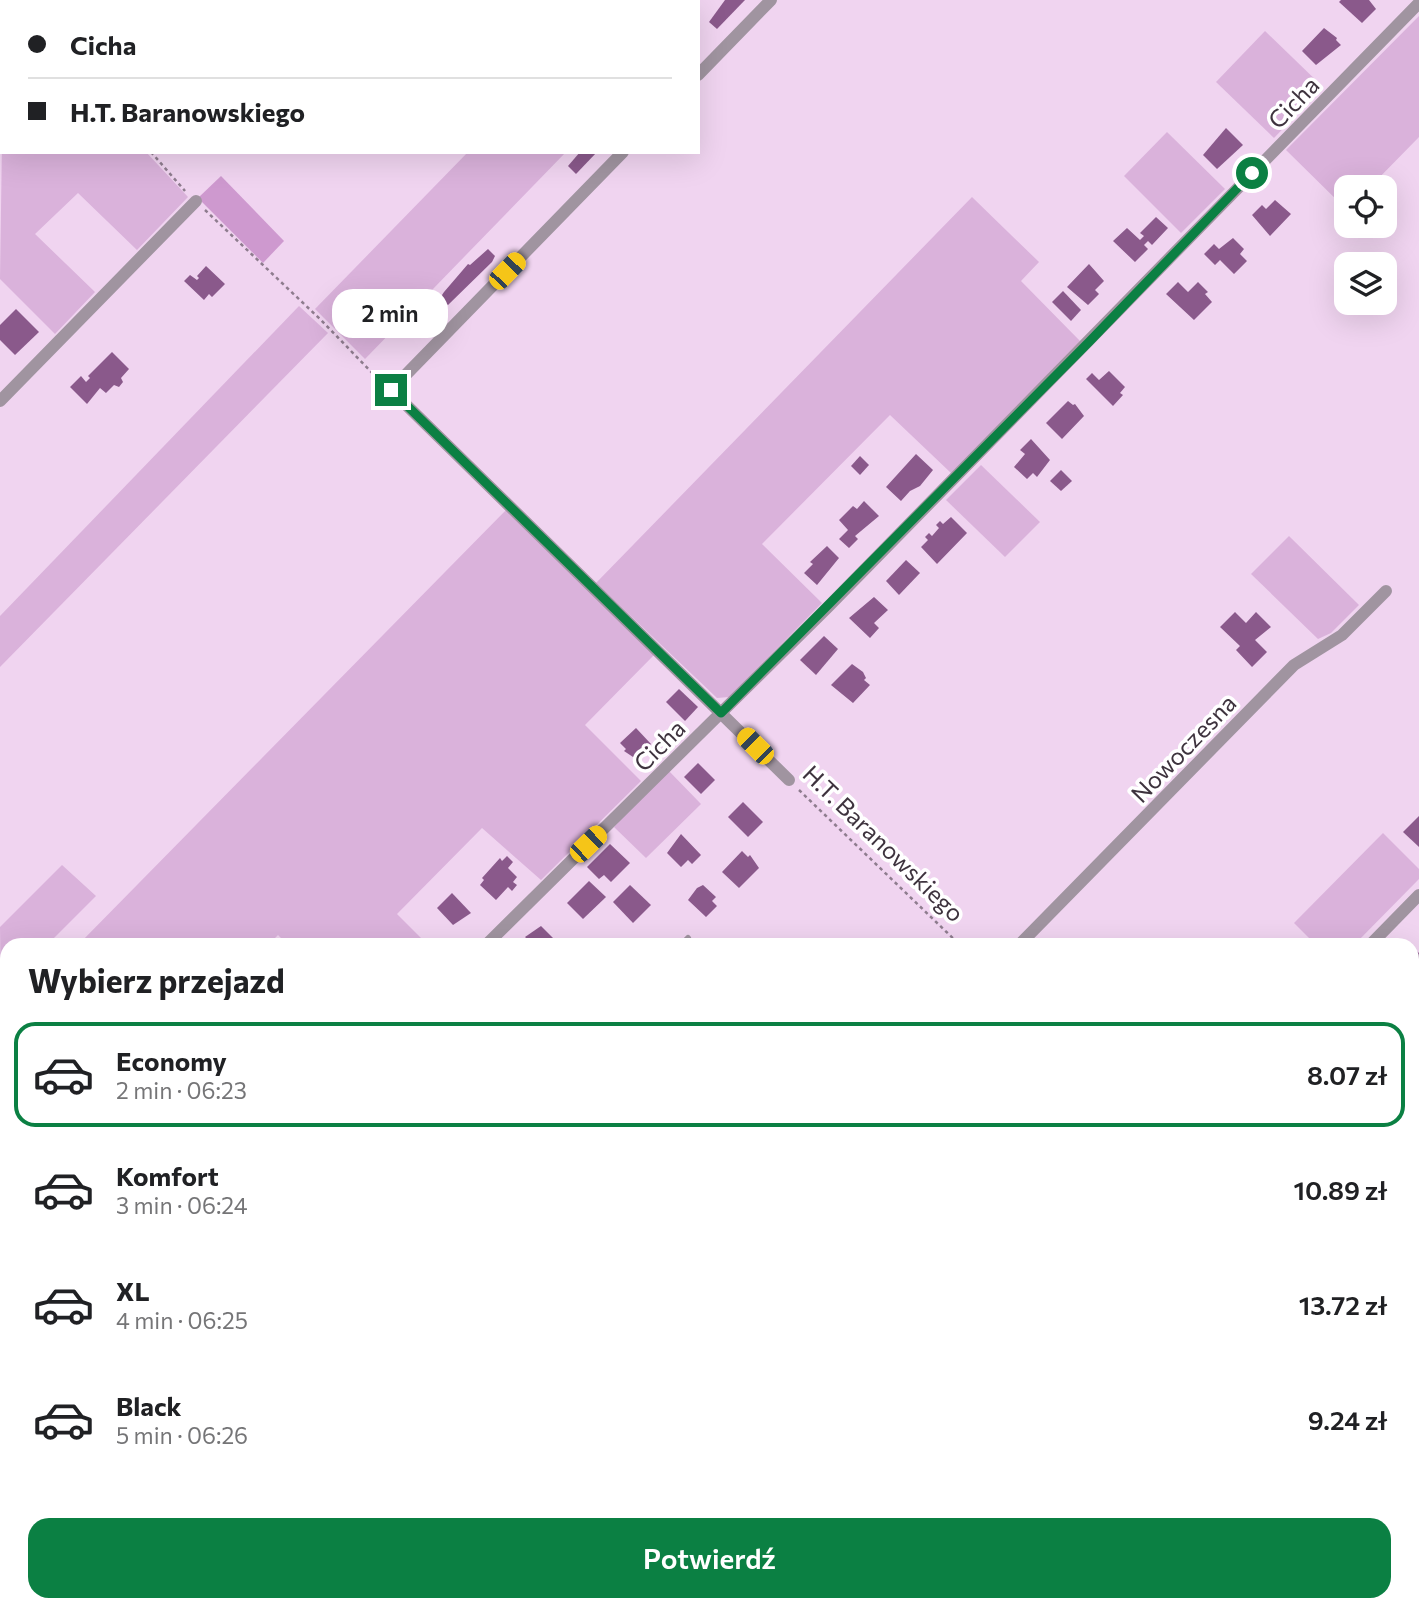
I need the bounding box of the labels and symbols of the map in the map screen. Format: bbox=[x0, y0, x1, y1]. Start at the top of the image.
street label: Cicha bbox=[1261, 70, 1325, 134]
route start bbox=[1236, 157, 1268, 189]
car bbox=[485, 249, 530, 293]
callout: 2 min bbox=[333, 288, 449, 338]
route end bbox=[375, 374, 407, 406]
street label: Nowoczesna bbox=[1124, 688, 1242, 808]
street label: Cicha bbox=[627, 713, 691, 777]
car bbox=[733, 724, 778, 768]
street label: H.T. Baranowskiego bbox=[798, 759, 970, 927]
car bbox=[566, 822, 611, 866]

